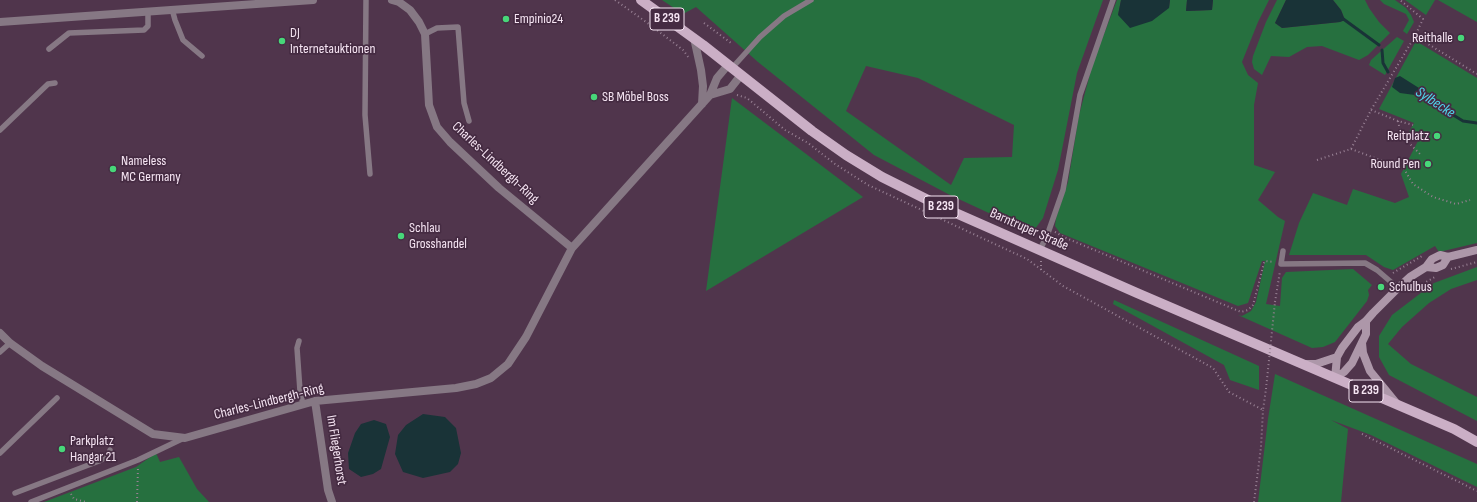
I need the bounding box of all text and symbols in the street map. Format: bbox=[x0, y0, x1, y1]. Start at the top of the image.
road number: B 239 bbox=[650, 8, 684, 30]
place label: Empinio24 bbox=[514, 11, 563, 27]
marker: Empinio24 bbox=[501, 14, 511, 24]
place label: DJ Internetauktionen bbox=[290, 25, 375, 58]
place label: Reithalle bbox=[1412, 30, 1453, 46]
marker: Reithalle bbox=[1456, 33, 1466, 43]
marker: DJ Internetauktionen bbox=[277, 36, 287, 46]
water label: Sylbecke bbox=[1412, 84, 1458, 122]
place label: SB Möbel Boss bbox=[602, 89, 669, 105]
marker: SB Möbel Boss bbox=[589, 92, 599, 102]
street label: Charles-Lindbergh-Ring bbox=[448, 118, 542, 208]
place label: Reitplatz bbox=[1387, 128, 1429, 144]
marker: Reitplatz bbox=[1432, 131, 1442, 141]
place label: Nameless MC Germany bbox=[121, 153, 181, 186]
place label: Round Pen bbox=[1370, 156, 1420, 172]
marker: Round Pen bbox=[1423, 159, 1433, 169]
marker: Nameless MC Germany bbox=[108, 164, 118, 174]
road number: B 239 bbox=[924, 196, 958, 218]
street label: Barntruper Straße bbox=[987, 205, 1071, 255]
place label: Schlau Grosshandel bbox=[409, 220, 467, 252]
marker: Schlau Grosshandel bbox=[396, 231, 406, 241]
place label: Schulbus bbox=[1389, 279, 1432, 295]
marker: Schulbus bbox=[1376, 282, 1386, 292]
street label: Charles-Lindbergh-Ring bbox=[212, 380, 326, 424]
road number: B 239 bbox=[1349, 380, 1383, 402]
street label: Im Fliegerhorst bbox=[322, 414, 350, 486]
place label: Parkplatz Hangar 21 bbox=[70, 433, 116, 466]
marker: Parkplatz Hangar 21 bbox=[57, 444, 67, 454]

